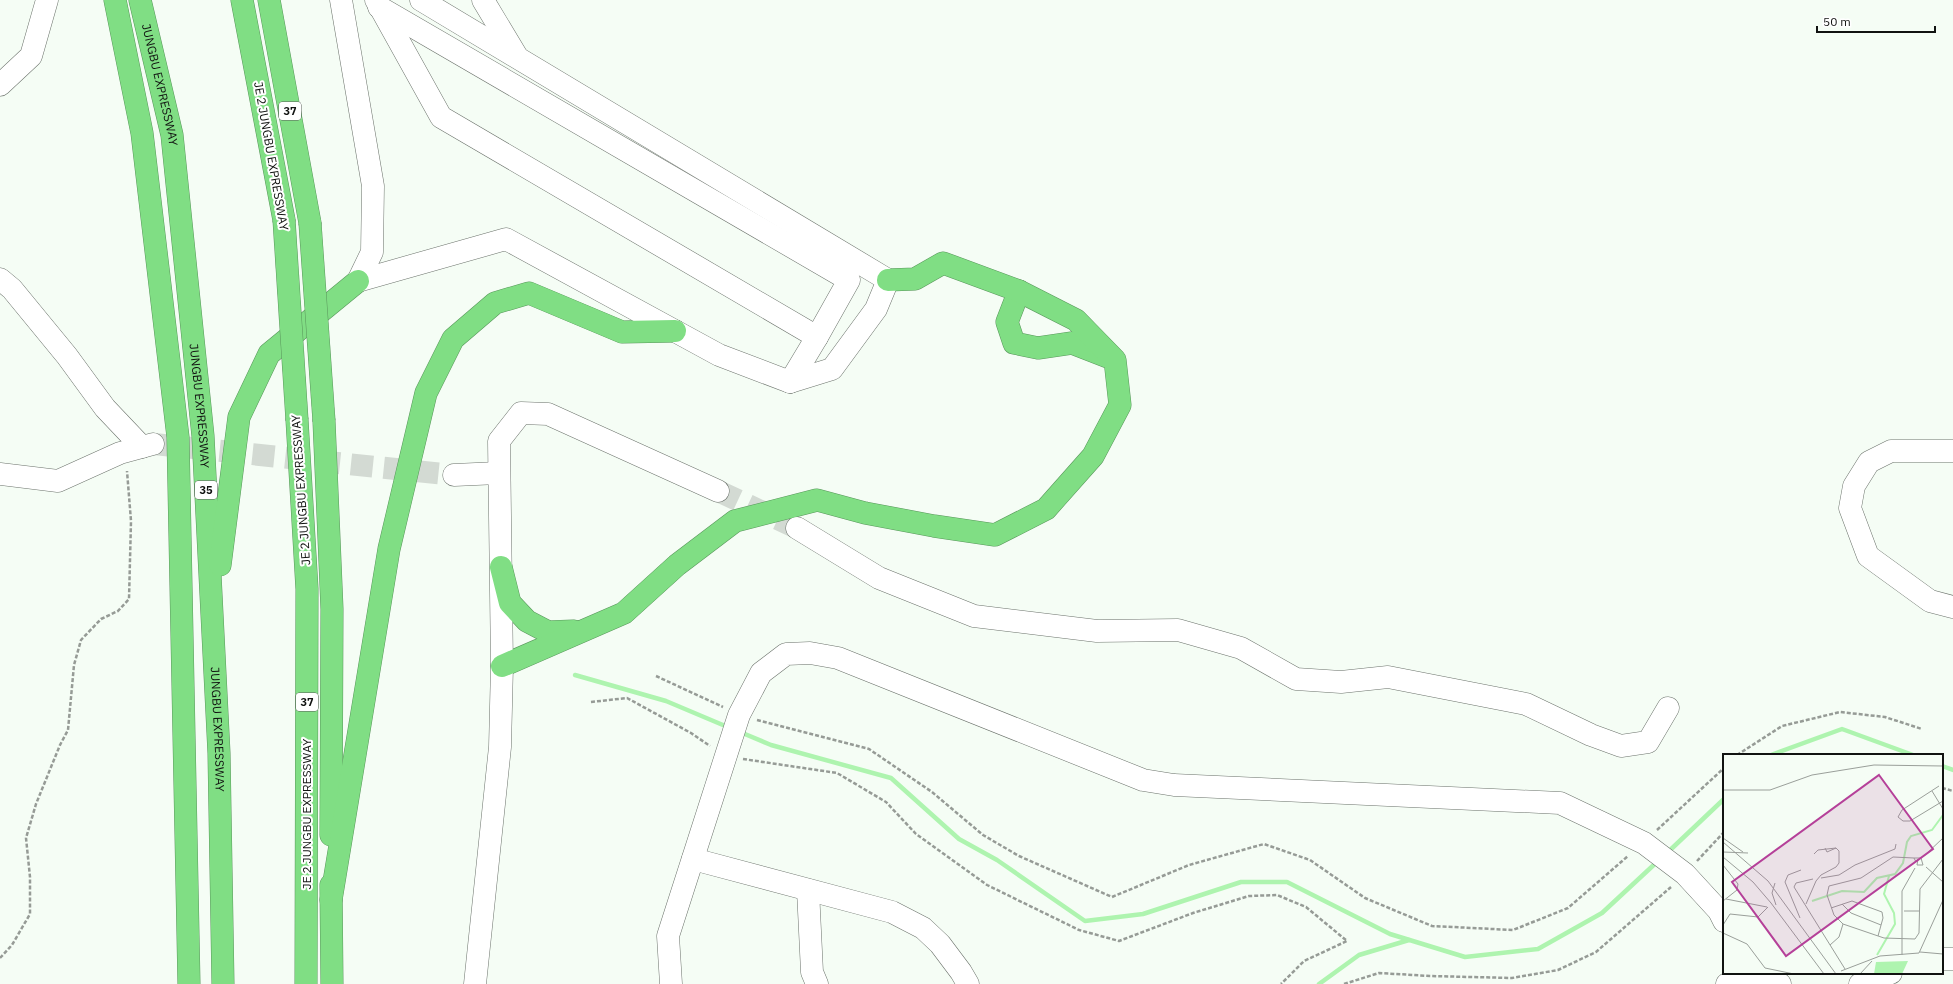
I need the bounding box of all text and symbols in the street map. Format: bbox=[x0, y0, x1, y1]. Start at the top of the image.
scale bar bbox=[1817, 8, 1935, 34]
text: 50 m bbox=[1823, 14, 1851, 29]
street label: JUNGBU EXPRESSWAY bbox=[139, 22, 181, 146]
street label: JE 2 JUNGBU EXPRESSWAY bbox=[251, 80, 292, 231]
road number: 37 bbox=[279, 102, 301, 120]
street label: JUNGBU EXPRESSWAY bbox=[187, 343, 213, 468]
street label: JE 2 JUNGBU EXPRESSWAY bbox=[288, 414, 313, 566]
road number: 35 bbox=[195, 481, 217, 499]
street label: JUNGBU EXPRESSWAY bbox=[208, 666, 228, 792]
road number: 37 bbox=[296, 693, 318, 711]
street label: JE 2 JUNGBU EXPRESSWAY bbox=[299, 739, 314, 889]
inset map bbox=[1723, 754, 1943, 974]

